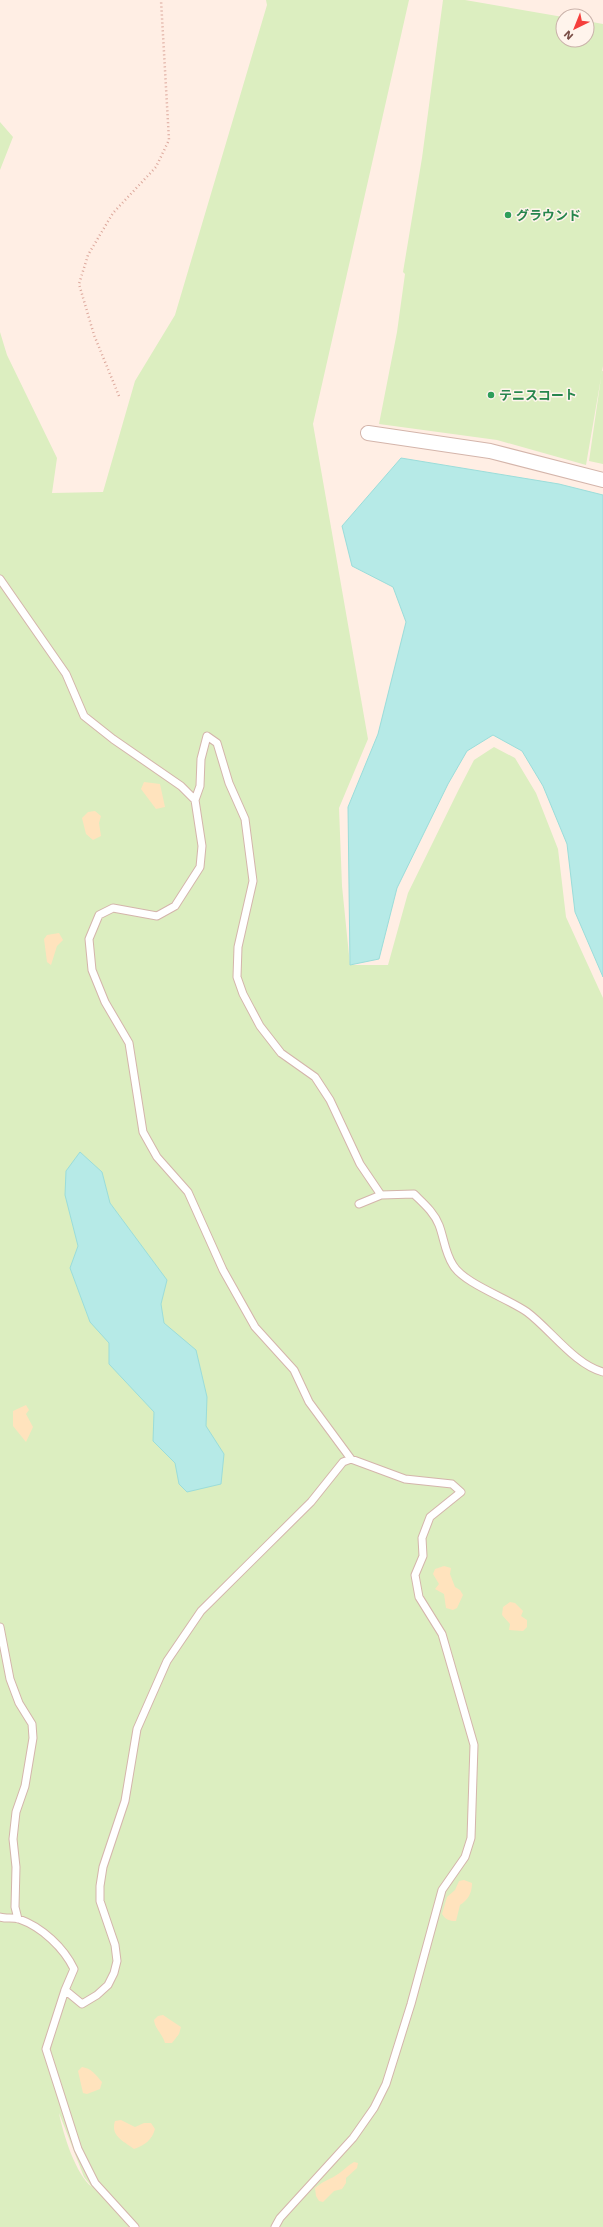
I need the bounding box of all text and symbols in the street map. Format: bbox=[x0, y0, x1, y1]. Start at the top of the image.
north arrow bbox=[555, 8, 595, 48]
text: N bbox=[561, 27, 576, 42]
place label: グラウンド bbox=[516, 208, 581, 223]
marker: グラウンド bbox=[503, 210, 513, 220]
place label: テニスコート bbox=[499, 388, 577, 403]
marker: テニスコート bbox=[486, 390, 496, 400]

